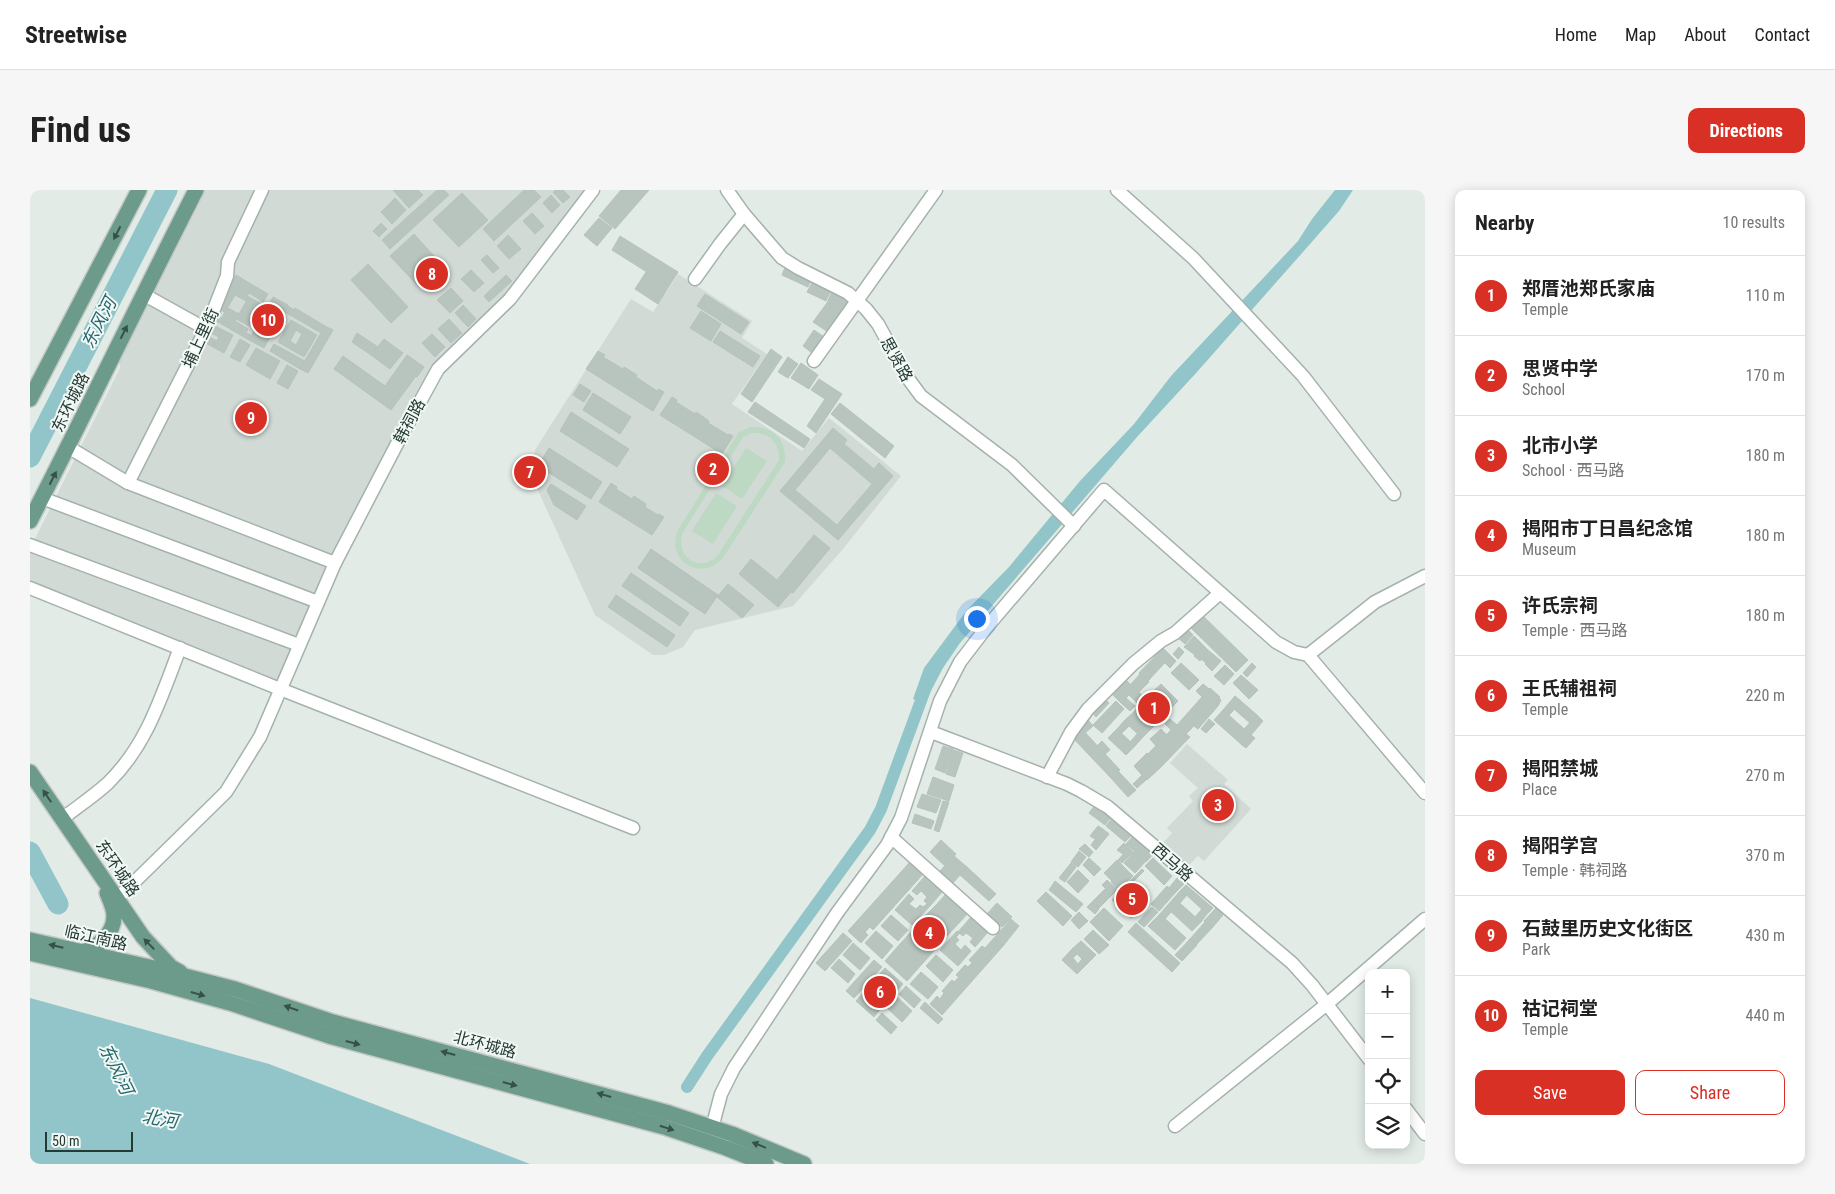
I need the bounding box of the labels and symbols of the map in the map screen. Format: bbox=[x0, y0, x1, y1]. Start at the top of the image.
one-way arrow bbox=[113, 226, 121, 241]
pin: 8 bbox=[416, 255, 448, 293]
water label: 东风河 bbox=[77, 291, 122, 352]
pin: 10 bbox=[252, 301, 284, 339]
street label: 埔上里街 bbox=[178, 305, 223, 371]
one-way arrow bbox=[120, 325, 128, 340]
street label: 思贤路 bbox=[877, 334, 917, 385]
street label: 东环城路 bbox=[48, 369, 93, 435]
street label: 韩祠路 bbox=[390, 396, 429, 447]
pin: 9 bbox=[235, 399, 267, 437]
pin: 2 bbox=[697, 450, 729, 488]
pin: 7 bbox=[514, 453, 546, 491]
one-way arrow bbox=[49, 471, 57, 486]
your location bbox=[964, 606, 990, 632]
pin: 1 bbox=[1138, 689, 1170, 727]
pin: 3 bbox=[1202, 786, 1234, 824]
one-way arrow bbox=[42, 789, 51, 803]
street label: 东环城路 bbox=[92, 836, 143, 900]
street label: 西马路 bbox=[1148, 839, 1197, 885]
pin: 5 bbox=[1116, 880, 1148, 918]
pin: 4 bbox=[913, 914, 945, 952]
street label: 临江南路 bbox=[63, 921, 129, 954]
one-way arrow bbox=[143, 938, 155, 950]
one-way arrow bbox=[47, 941, 63, 949]
pin: 6 bbox=[864, 973, 896, 1011]
one-way arrow bbox=[191, 990, 206, 998]
one-way arrow bbox=[284, 1004, 299, 1011]
street label: 北环城路 bbox=[451, 1027, 518, 1062]
one-way arrow bbox=[346, 1039, 361, 1047]
water label: 东风河 bbox=[95, 1040, 139, 1100]
one-way arrow bbox=[440, 1048, 455, 1056]
one-way arrow bbox=[503, 1081, 518, 1089]
one-way arrow bbox=[597, 1091, 612, 1099]
water label: 北河 bbox=[141, 1105, 182, 1132]
one-way arrow bbox=[659, 1125, 674, 1133]
scale bar bbox=[45, 1129, 132, 1152]
one-way arrow bbox=[751, 1141, 766, 1149]

